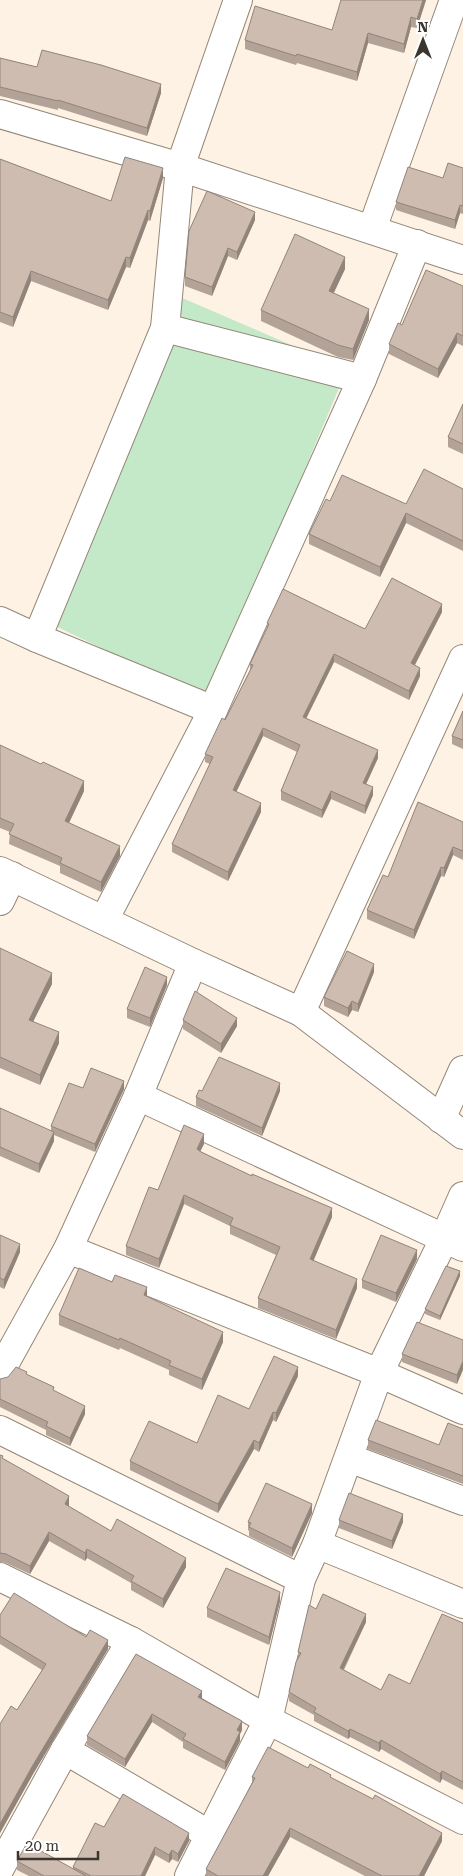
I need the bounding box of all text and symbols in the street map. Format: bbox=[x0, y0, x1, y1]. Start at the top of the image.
north arrow bbox=[398, 15, 448, 65]
text: N bbox=[418, 19, 429, 35]
scale bar bbox=[18, 1828, 98, 1860]
text: 20 m bbox=[25, 1837, 60, 1855]

